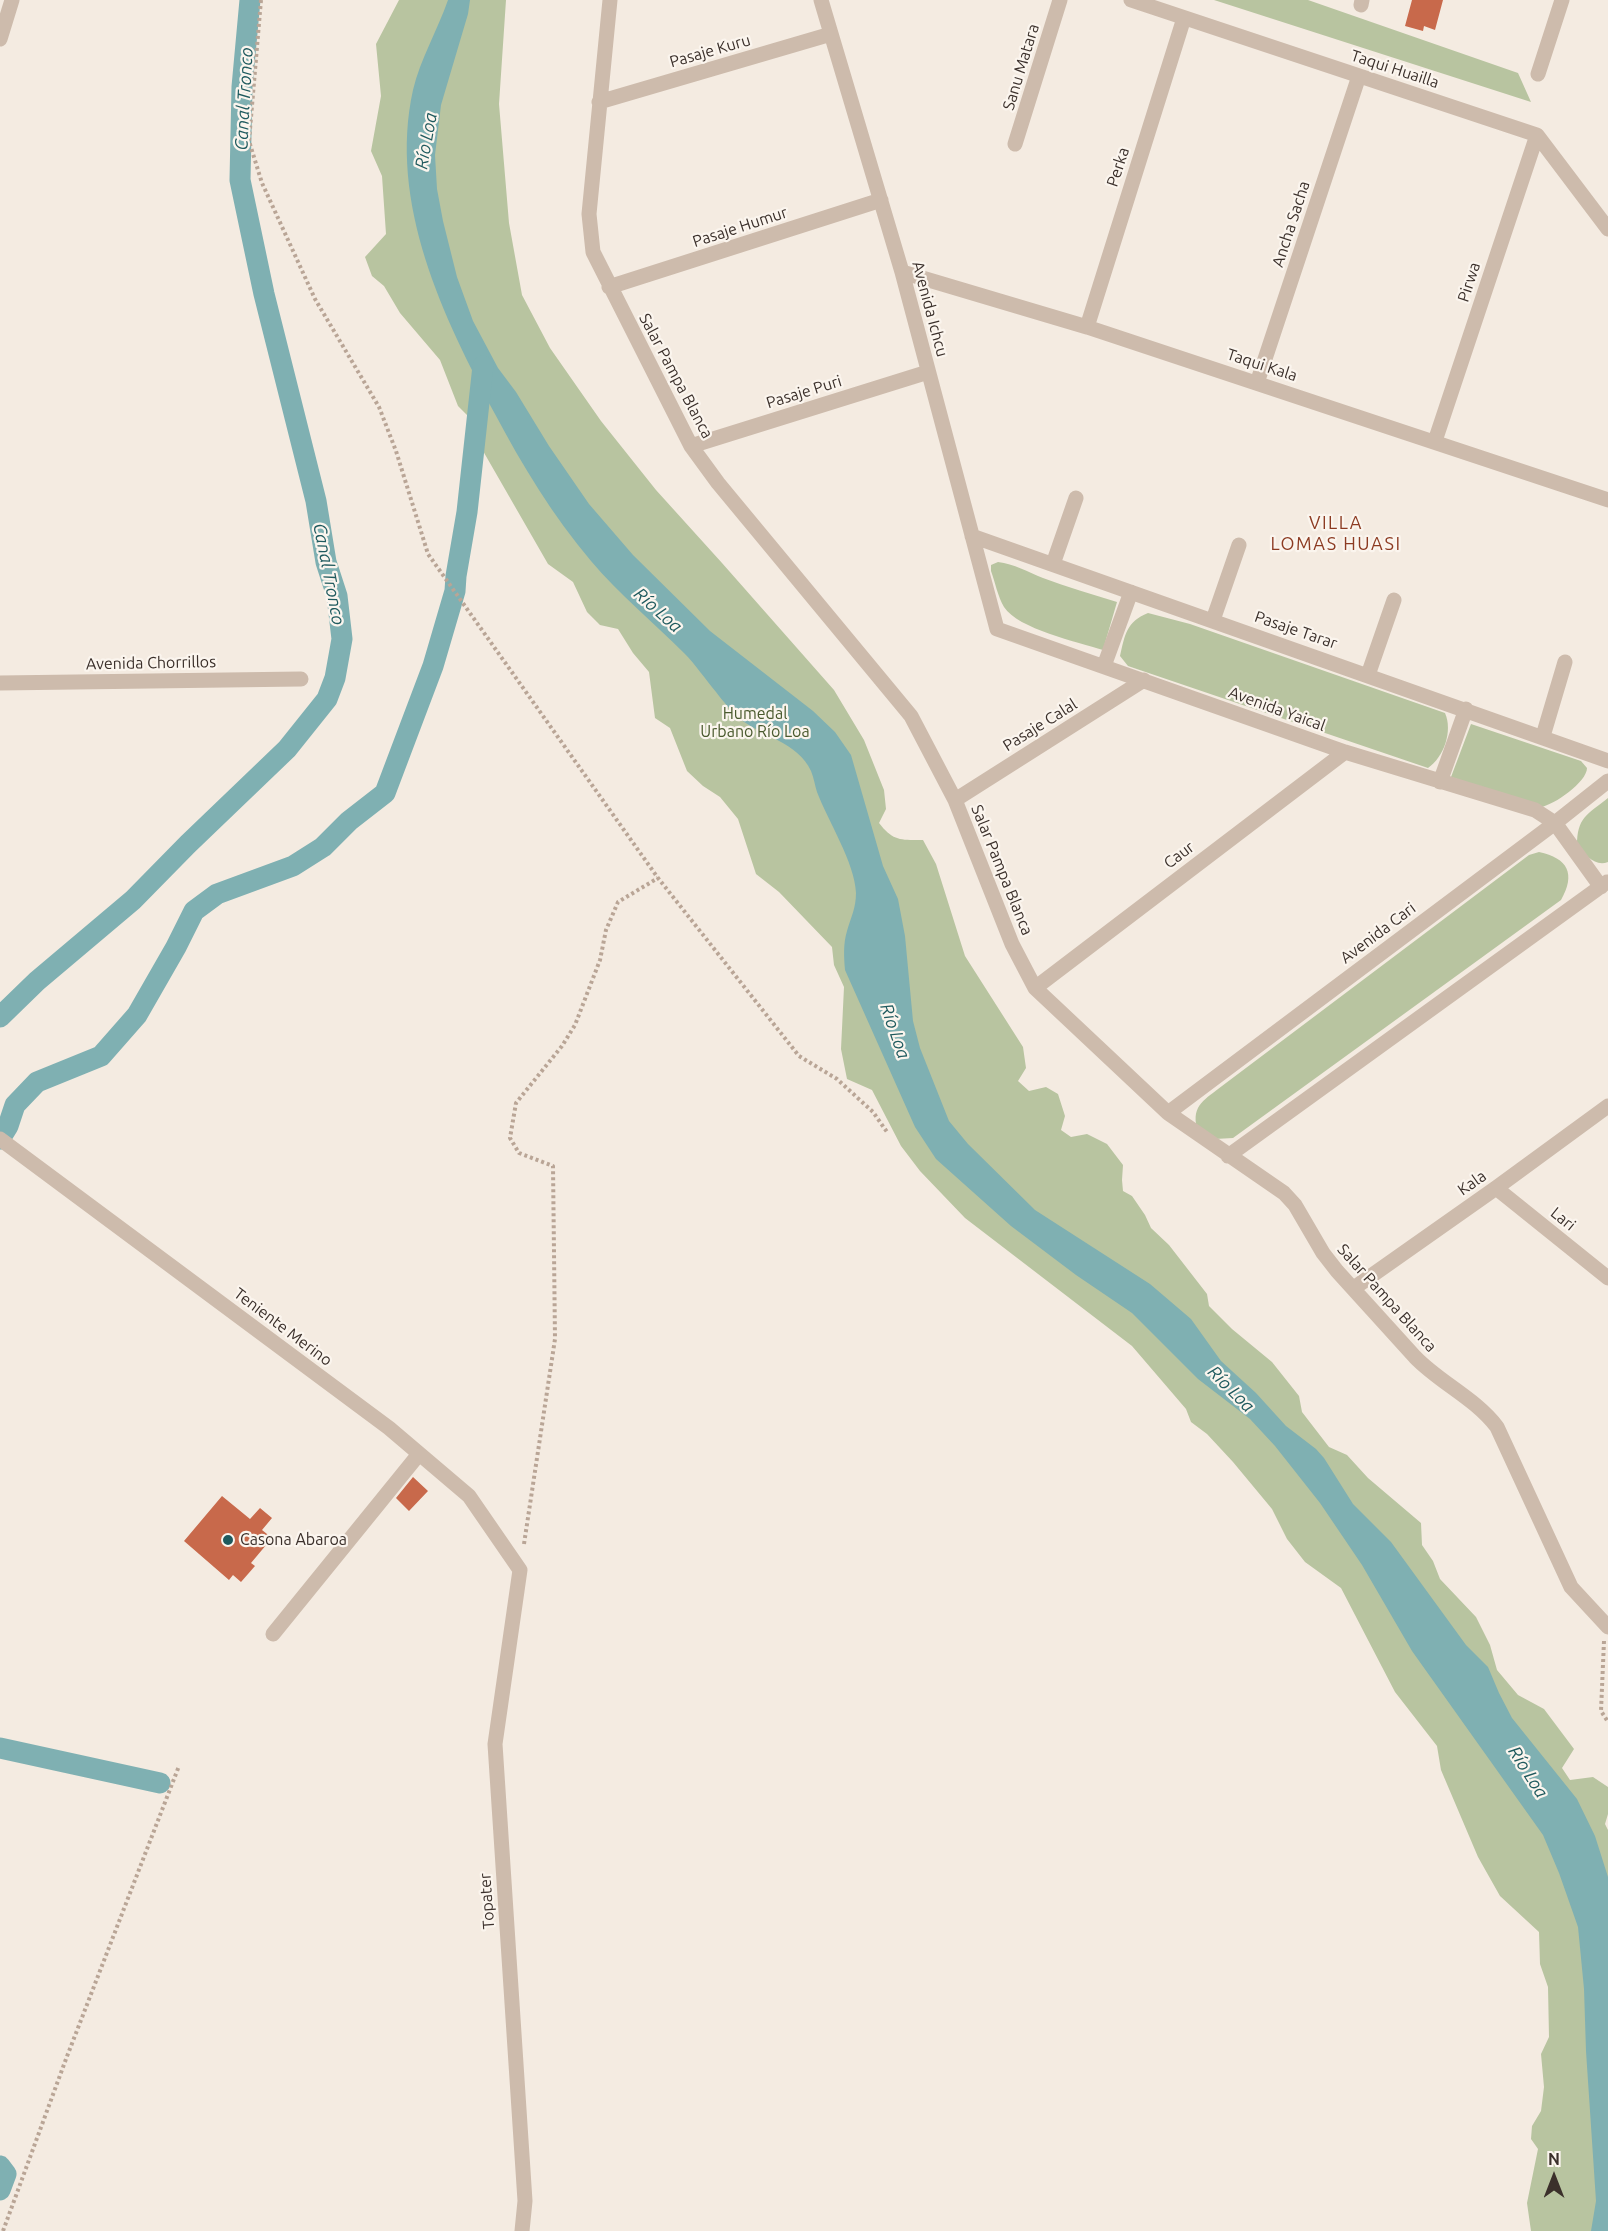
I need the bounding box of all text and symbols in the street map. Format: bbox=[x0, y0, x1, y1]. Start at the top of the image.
street label: Sanu Matara bbox=[999, 21, 1043, 113]
street label: Pasaje Kuru bbox=[667, 30, 753, 72]
street label: Taqui Huailla bbox=[1348, 46, 1442, 92]
water label: Canal Tronco bbox=[231, 47, 257, 151]
water label: Río Loa bbox=[410, 111, 442, 171]
street label: Perka bbox=[1103, 145, 1133, 189]
street label: Ancha Sacha bbox=[1268, 179, 1314, 269]
street label: Pasaje Humur bbox=[690, 203, 790, 251]
street label: Avenida Ichcu bbox=[908, 259, 952, 359]
street label: Pirwa bbox=[1454, 260, 1484, 304]
street label: Salar Pampa Blanca bbox=[635, 310, 717, 442]
street label: Taqui Kala bbox=[1224, 345, 1300, 385]
street label: Pasaje Puri bbox=[764, 371, 844, 413]
district label: VILLA LOMAS HUASI bbox=[1270, 512, 1402, 554]
water label: Canal Tronco bbox=[309, 521, 349, 627]
water label: Río Loa bbox=[630, 583, 686, 637]
street label: Pasaje Tarar bbox=[1252, 607, 1340, 653]
street label: Avenida Chorrillos bbox=[86, 652, 216, 674]
street label: Avenida Yaical bbox=[1226, 683, 1328, 735]
street label: Pasaje Calal bbox=[999, 695, 1081, 755]
park label: Humedal Urbano Río Loa bbox=[700, 704, 810, 742]
street label: Salar Pampa Blanca bbox=[967, 802, 1037, 938]
street label: Caur bbox=[1160, 837, 1198, 873]
street label: Avenida Cari bbox=[1337, 899, 1419, 967]
water label: Río Loa bbox=[876, 1001, 914, 1061]
street label: Kala bbox=[1454, 1166, 1490, 1200]
street label: Lari bbox=[1547, 1203, 1579, 1235]
street label: Salar Pampa Blanca bbox=[1333, 1240, 1441, 1356]
street label: Teniente Merino bbox=[230, 1284, 336, 1370]
water label: Río Loa bbox=[1203, 1361, 1259, 1417]
place label: Casona Abaroa bbox=[240, 1530, 347, 1550]
marker: Casona Abaroa bbox=[221, 1533, 235, 1547]
water label: Río Loa bbox=[1504, 1742, 1552, 1802]
street label: Topater bbox=[475, 1872, 499, 1930]
north arrow bbox=[1524, 2147, 1584, 2207]
text: N bbox=[1548, 2150, 1560, 2168]

